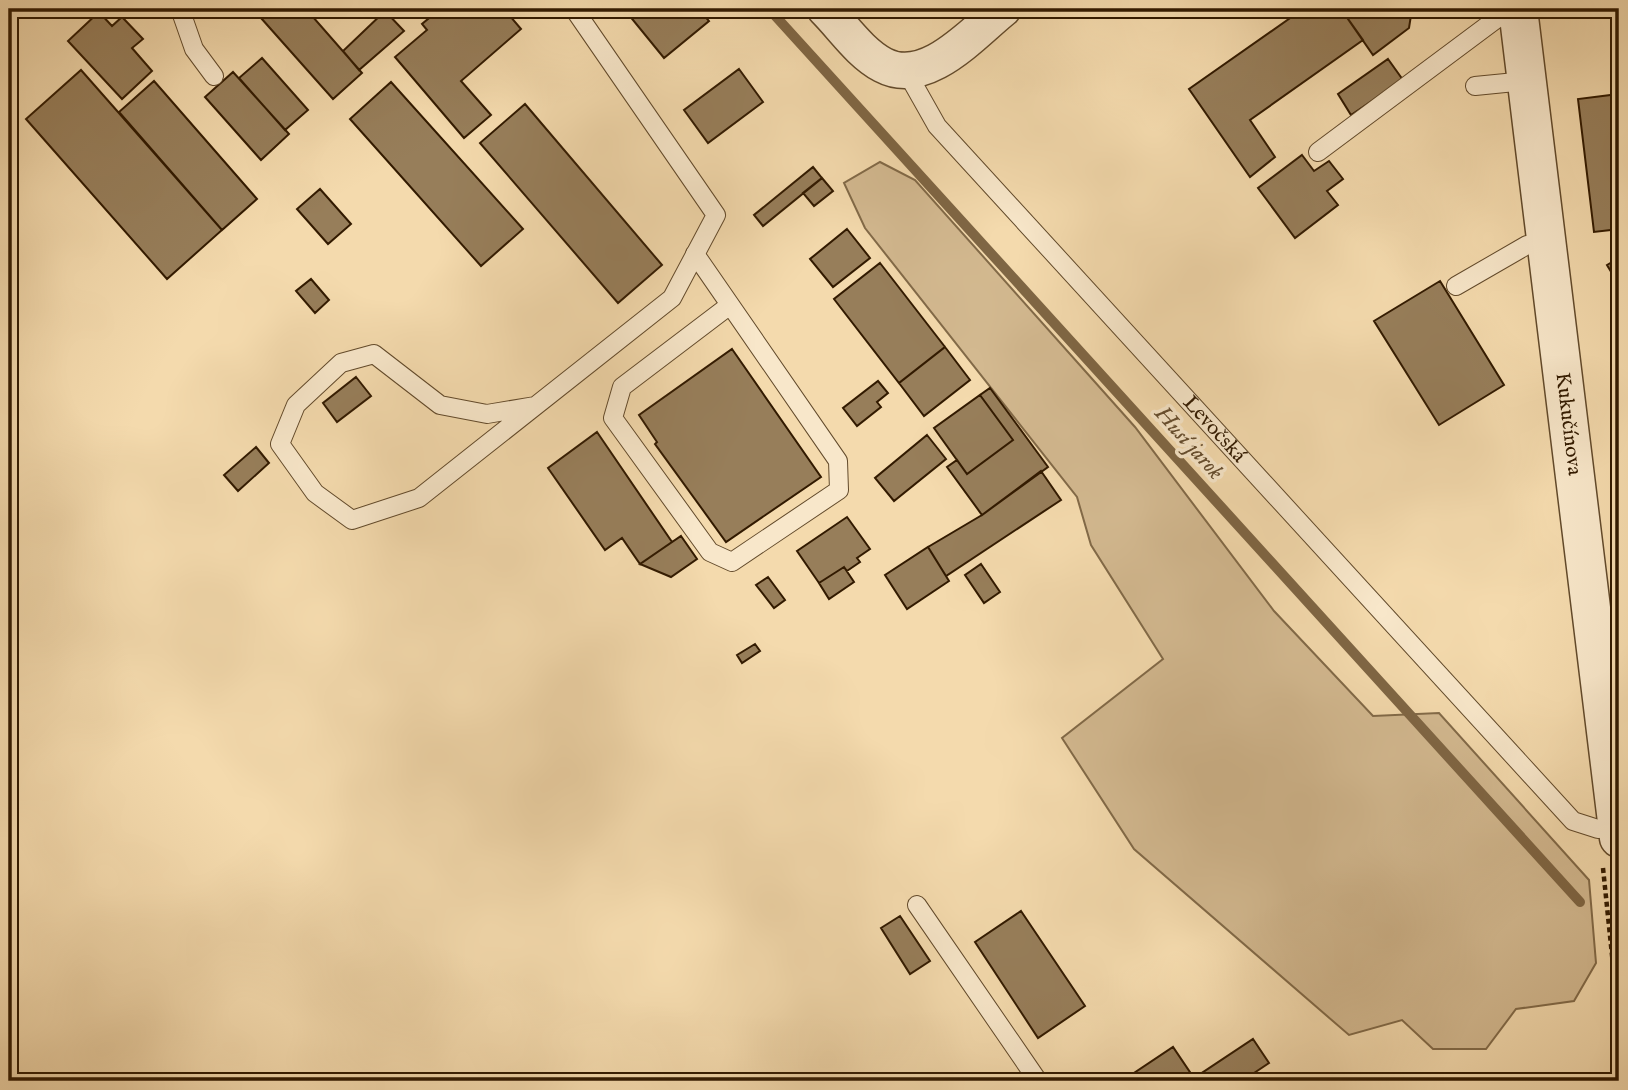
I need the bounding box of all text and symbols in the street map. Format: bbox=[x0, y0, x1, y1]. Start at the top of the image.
street label: Kukučínova bbox=[1549, 371, 1588, 478]
street label: Levočská bbox=[1177, 390, 1253, 469]
water label: Husí jarok bbox=[1148, 399, 1230, 486]

